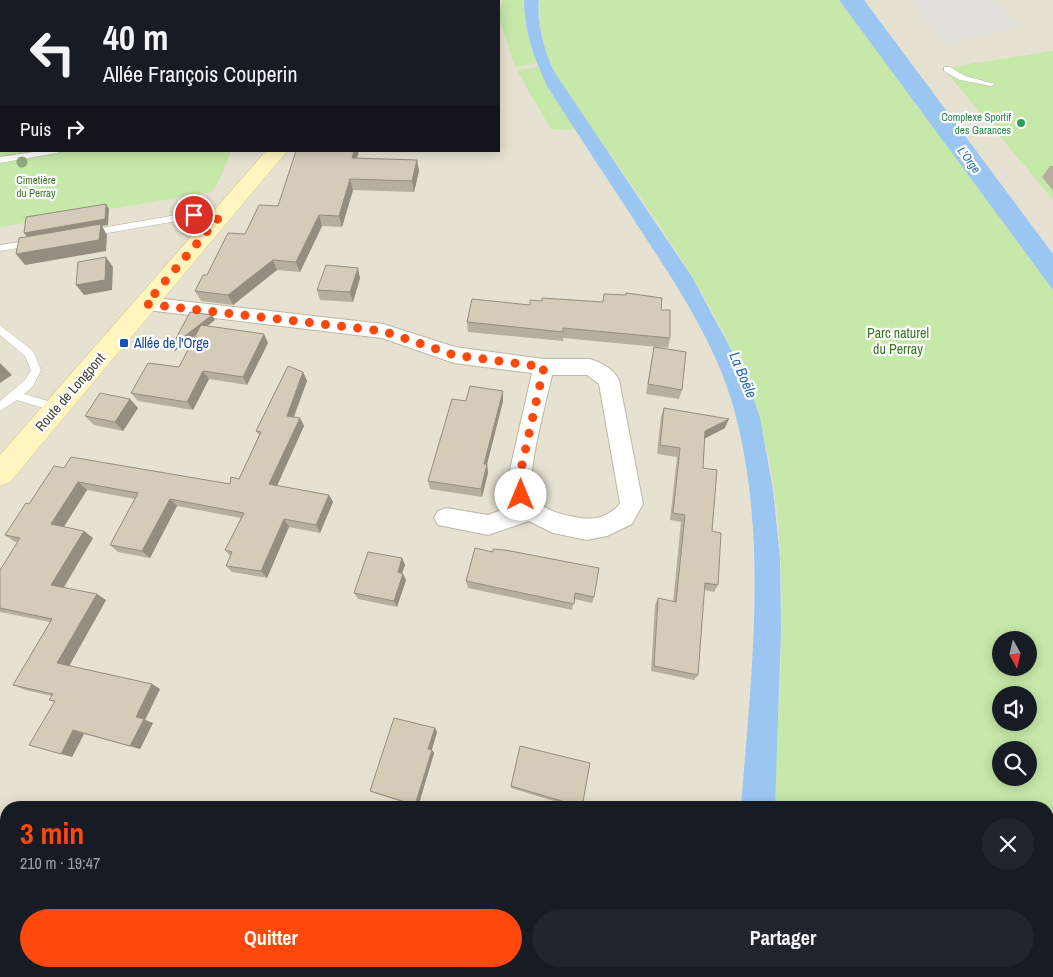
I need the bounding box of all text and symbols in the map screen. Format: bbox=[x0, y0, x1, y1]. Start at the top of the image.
text: 40 m bbox=[103, 14, 168, 61]
icon: left bbox=[20, 20, 85, 85]
text: Allée François Couperin bbox=[103, 59, 298, 89]
place label: Complexe Sportif des Garances bbox=[941, 110, 1011, 137]
icon: right bbox=[61, 115, 89, 143]
text: Puis bbox=[20, 116, 51, 142]
marker: Complexe Sportif des Garances bbox=[1015, 117, 1027, 129]
water label: L'Orge bbox=[954, 144, 985, 177]
park label: Cimetière du Perray bbox=[16, 173, 56, 200]
pin bbox=[173, 194, 215, 236]
icon: arrive bbox=[180, 201, 208, 229]
park label: Parc naturel du Perray bbox=[867, 324, 929, 358]
place label: Allée de l'Orge bbox=[133, 334, 209, 352]
marker: Allée de l'Orge bbox=[118, 337, 130, 349]
water label: La Boële bbox=[724, 348, 763, 401]
street label: Route de Longpont bbox=[31, 349, 109, 435]
position arrow bbox=[494, 468, 546, 520]
north arrow bbox=[992, 631, 1038, 676]
map controls bbox=[992, 631, 1037, 786]
button: sound bbox=[992, 686, 1037, 731]
button: search bbox=[992, 741, 1037, 786]
text: 3 min bbox=[20, 813, 84, 853]
button: close bbox=[982, 818, 1034, 870]
text: 210 m · 19:47 bbox=[20, 852, 100, 874]
button: Quitter bbox=[20, 909, 522, 967]
button: Partager bbox=[532, 909, 1034, 967]

